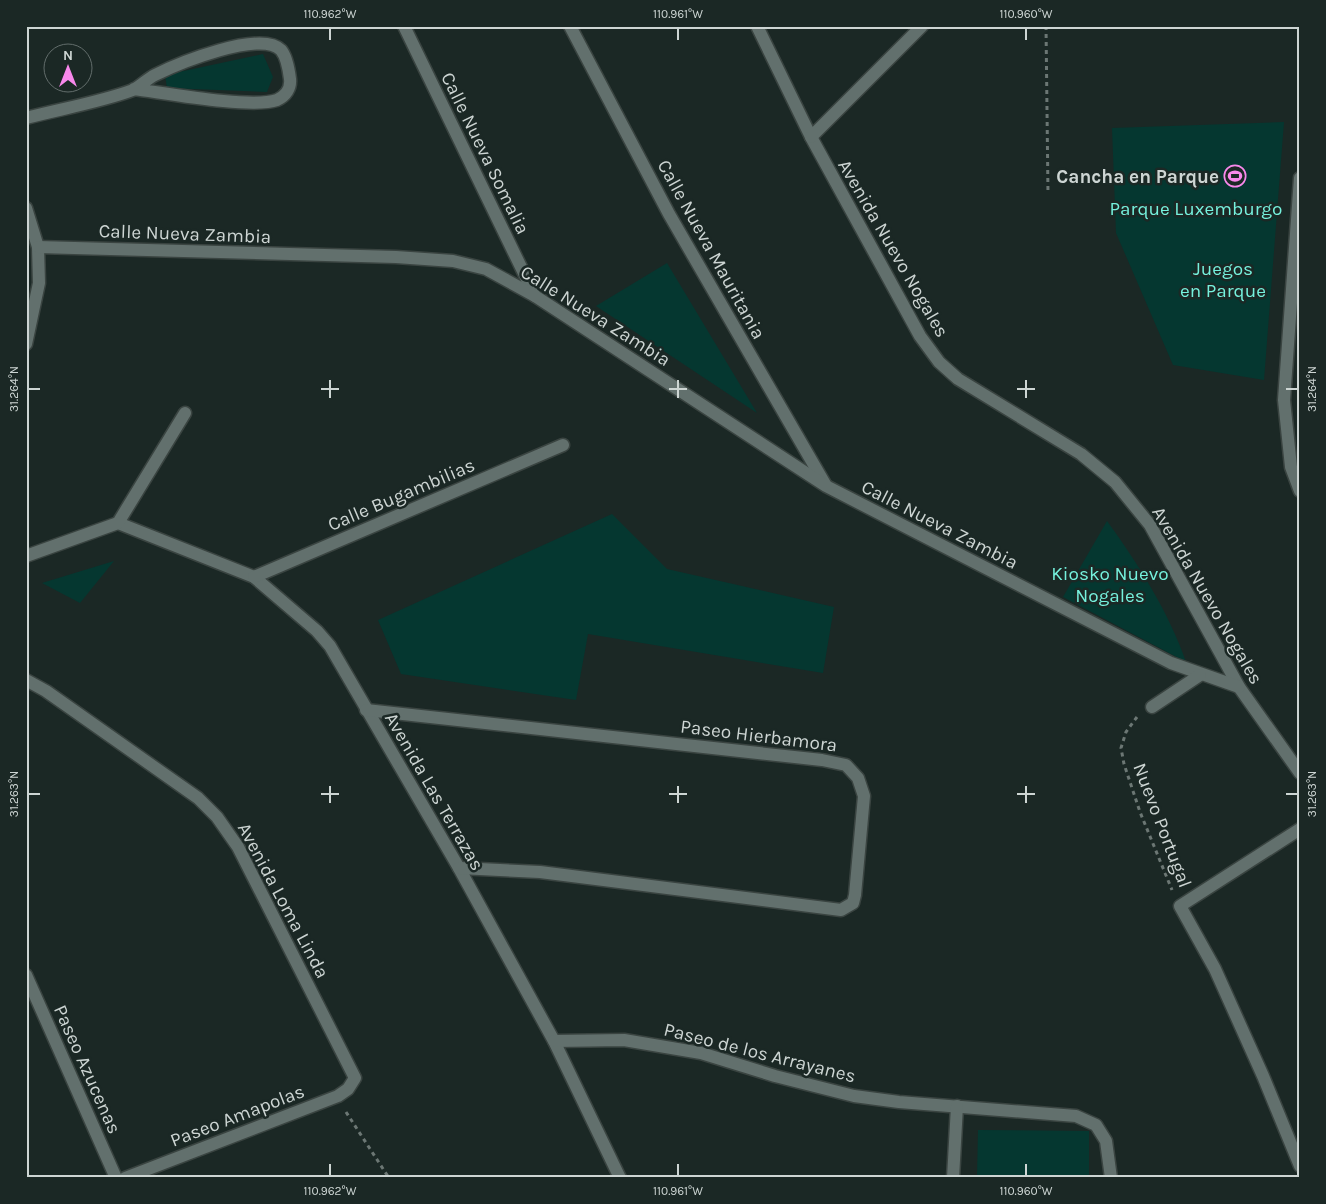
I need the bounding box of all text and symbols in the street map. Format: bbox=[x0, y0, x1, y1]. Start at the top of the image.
text: 110.962°W bbox=[304, 7, 357, 21]
text: 110.961°W bbox=[653, 7, 703, 21]
text: 110.960°W bbox=[1000, 7, 1053, 21]
north arrow bbox=[42, 42, 92, 92]
text: N bbox=[63, 47, 73, 64]
street label: Calle Nueva Somalia bbox=[436, 69, 534, 238]
street label: Calle Nueva Mauritania bbox=[653, 156, 770, 343]
street label: Avenida Nuevo Nogales bbox=[833, 156, 953, 341]
sports icon: Cancha en Parque bbox=[1223, 164, 1247, 188]
place label: Cancha en Parque bbox=[1056, 166, 1219, 188]
park label: Parque Luxemburgo bbox=[1110, 198, 1282, 220]
street label: Calle Nueva Zambia bbox=[98, 220, 272, 248]
park label: Juegos en Parque bbox=[1180, 258, 1266, 302]
street label: Calle Nueva Zambia bbox=[516, 261, 675, 371]
text: 31.264°N bbox=[7, 366, 21, 412]
text: 31.264°N bbox=[1305, 366, 1319, 412]
street label: Calle Bugambilias bbox=[325, 454, 478, 536]
street label: Calle Nueva Zambia bbox=[858, 476, 1021, 574]
street label: Avenida Nuevo Nogales bbox=[1147, 503, 1267, 688]
park label: Kiosko Nuevo Nogales bbox=[1051, 563, 1169, 607]
street label: Avenida Las Terrazas bbox=[380, 709, 488, 874]
street label: Paseo Hierbamora bbox=[679, 715, 839, 757]
street label: Nuevo Portugal bbox=[1128, 760, 1196, 891]
text: 31.263°N bbox=[7, 771, 21, 817]
text: 31.263°N bbox=[1305, 771, 1319, 817]
street label: Avenida Loma Linda bbox=[233, 819, 333, 982]
street label: Paseo Azucenas bbox=[49, 1002, 125, 1137]
street label: Paseo de los Arrayanes bbox=[662, 1018, 858, 1087]
street label: Paseo Amapolas bbox=[167, 1080, 308, 1152]
text: 110.962°W bbox=[304, 1184, 357, 1198]
text: 110.961°W bbox=[653, 1184, 703, 1198]
text: 110.960°W bbox=[1000, 1184, 1053, 1198]

